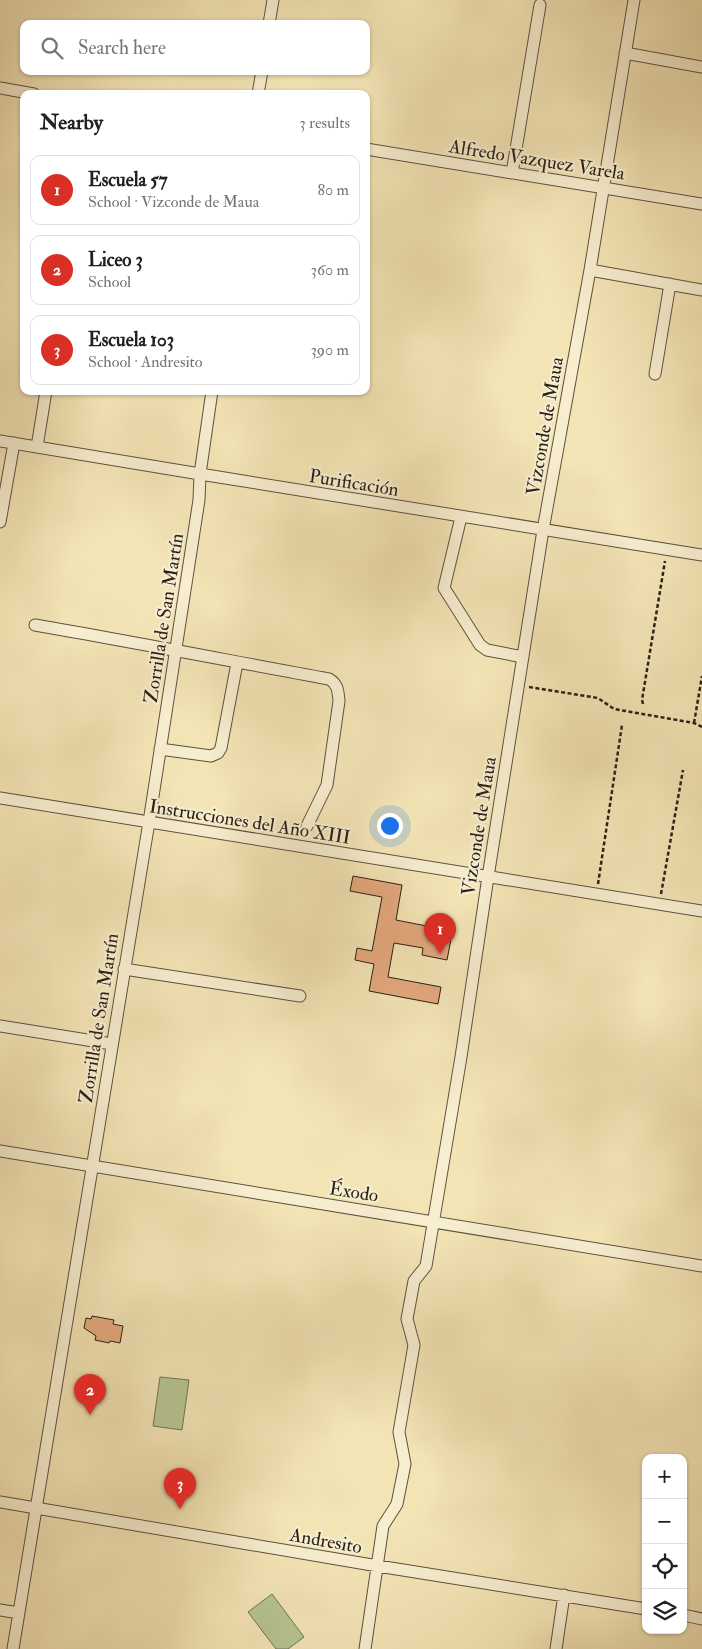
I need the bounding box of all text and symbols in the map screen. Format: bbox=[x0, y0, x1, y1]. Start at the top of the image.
search box bbox=[20, 20, 370, 75]
icon: search bbox=[38, 34, 66, 62]
text: Search here bbox=[78, 36, 166, 60]
text: Nearby bbox=[40, 109, 103, 136]
text: 3 results bbox=[299, 113, 350, 133]
street label: Alfredo Vazquez Varela bbox=[446, 134, 627, 186]
text: Escuela 57 bbox=[88, 168, 167, 192]
text: 1 bbox=[54, 180, 60, 200]
text: 80 m bbox=[318, 180, 349, 200]
text: School · Vizconde de Maua bbox=[88, 192, 259, 212]
text: Liceo 3 bbox=[88, 248, 143, 272]
text: 2 bbox=[53, 260, 61, 280]
text: 360 m bbox=[311, 260, 349, 280]
text: School bbox=[88, 272, 131, 292]
text: Escuela 103 bbox=[88, 328, 174, 352]
text: 3 bbox=[54, 340, 60, 360]
text: 390 m bbox=[311, 340, 349, 360]
text: School · Andresito bbox=[88, 352, 202, 372]
street label: Vizconde de Maua bbox=[521, 355, 569, 497]
street label: Purificación bbox=[307, 464, 401, 502]
street label: Zorrilla de San Martín bbox=[139, 531, 189, 705]
street label: Vizconde de Maua bbox=[456, 755, 502, 897]
street label: Instrucciones del Año XIII bbox=[147, 794, 352, 850]
your location bbox=[377, 813, 403, 839]
pin: 1 bbox=[424, 913, 456, 954]
street label: Zorrilla de San Martín bbox=[74, 931, 124, 1105]
street label: Éxodo bbox=[327, 1174, 381, 1208]
pin: 2 bbox=[74, 1374, 106, 1415]
map controls bbox=[642, 1454, 687, 1634]
button: + bbox=[642, 1454, 687, 1499]
pin: 3 bbox=[164, 1468, 196, 1509]
button: − bbox=[642, 1499, 687, 1544]
street label: Andresito bbox=[287, 1523, 364, 1559]
button: locate bbox=[642, 1544, 687, 1589]
button: layers bbox=[642, 1589, 687, 1634]

